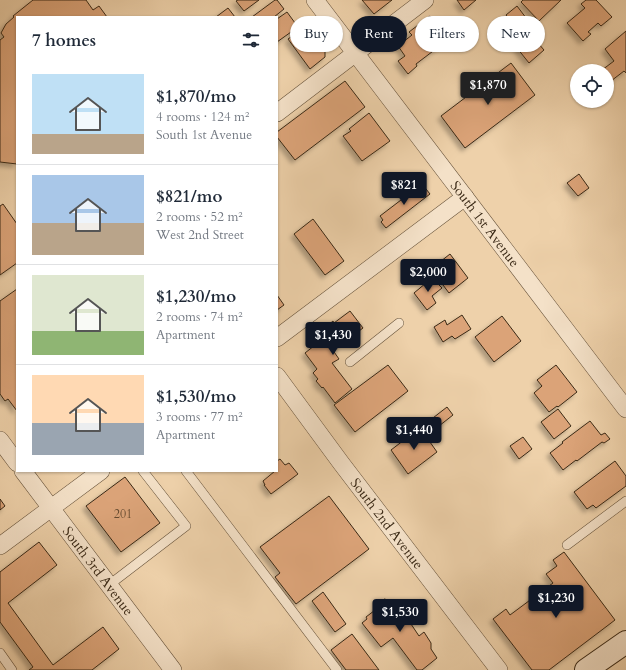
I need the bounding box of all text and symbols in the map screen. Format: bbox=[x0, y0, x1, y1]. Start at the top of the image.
chip: Buy bbox=[290, 16, 343, 52]
chip: Rent bbox=[351, 16, 407, 52]
chip: Filters bbox=[415, 16, 479, 52]
chip: New bbox=[487, 16, 545, 52]
text: 7 homes bbox=[32, 29, 96, 52]
icon: filters bbox=[240, 29, 262, 51]
map controls bbox=[570, 64, 614, 108]
button: locate bbox=[570, 64, 614, 108]
pin: $1,870 bbox=[455, 72, 521, 106]
text: $1,870 bbox=[469, 76, 507, 94]
text: $1,870/mo bbox=[156, 85, 236, 108]
icon: home bbox=[64, 90, 112, 138]
text: 4 rooms · 124 m² bbox=[156, 108, 249, 126]
text: South 1st Avenue bbox=[156, 126, 252, 144]
pin: $821 bbox=[380, 172, 428, 206]
text: $821 bbox=[391, 176, 417, 194]
street label: South 1st Avenue bbox=[446, 177, 524, 271]
text: $821/mo bbox=[156, 185, 222, 208]
icon: home bbox=[64, 191, 112, 239]
text: 2 rooms · 52 m² bbox=[156, 208, 243, 226]
text: West 2nd Street bbox=[156, 226, 244, 244]
pin: $2,000 bbox=[395, 259, 461, 293]
text: $2,000 bbox=[409, 263, 447, 281]
text: $1,230/mo bbox=[156, 285, 236, 308]
icon: home bbox=[64, 291, 112, 339]
text: 2 rooms · 74 m² bbox=[156, 308, 243, 326]
pin: $1,430 bbox=[300, 322, 366, 356]
text: Apartment bbox=[156, 326, 215, 344]
text: $1,430 bbox=[314, 326, 352, 344]
text: $1,530/mo bbox=[156, 385, 236, 408]
icon: home bbox=[64, 391, 112, 439]
text: 3 rooms · 77 m² bbox=[156, 408, 243, 426]
pin: $1,440 bbox=[381, 417, 447, 451]
text: $1,440 bbox=[395, 421, 433, 439]
text: Apartment bbox=[156, 426, 215, 444]
street label: South 2nd Avenue bbox=[346, 474, 428, 573]
house number: 201 bbox=[114, 506, 132, 522]
street label: South 3rd Avenue bbox=[58, 522, 138, 619]
pin: $1,230 bbox=[523, 585, 589, 619]
text: $1,230 bbox=[537, 589, 575, 607]
pin: $1,530 bbox=[367, 599, 433, 633]
text: $1,530 bbox=[381, 603, 419, 621]

